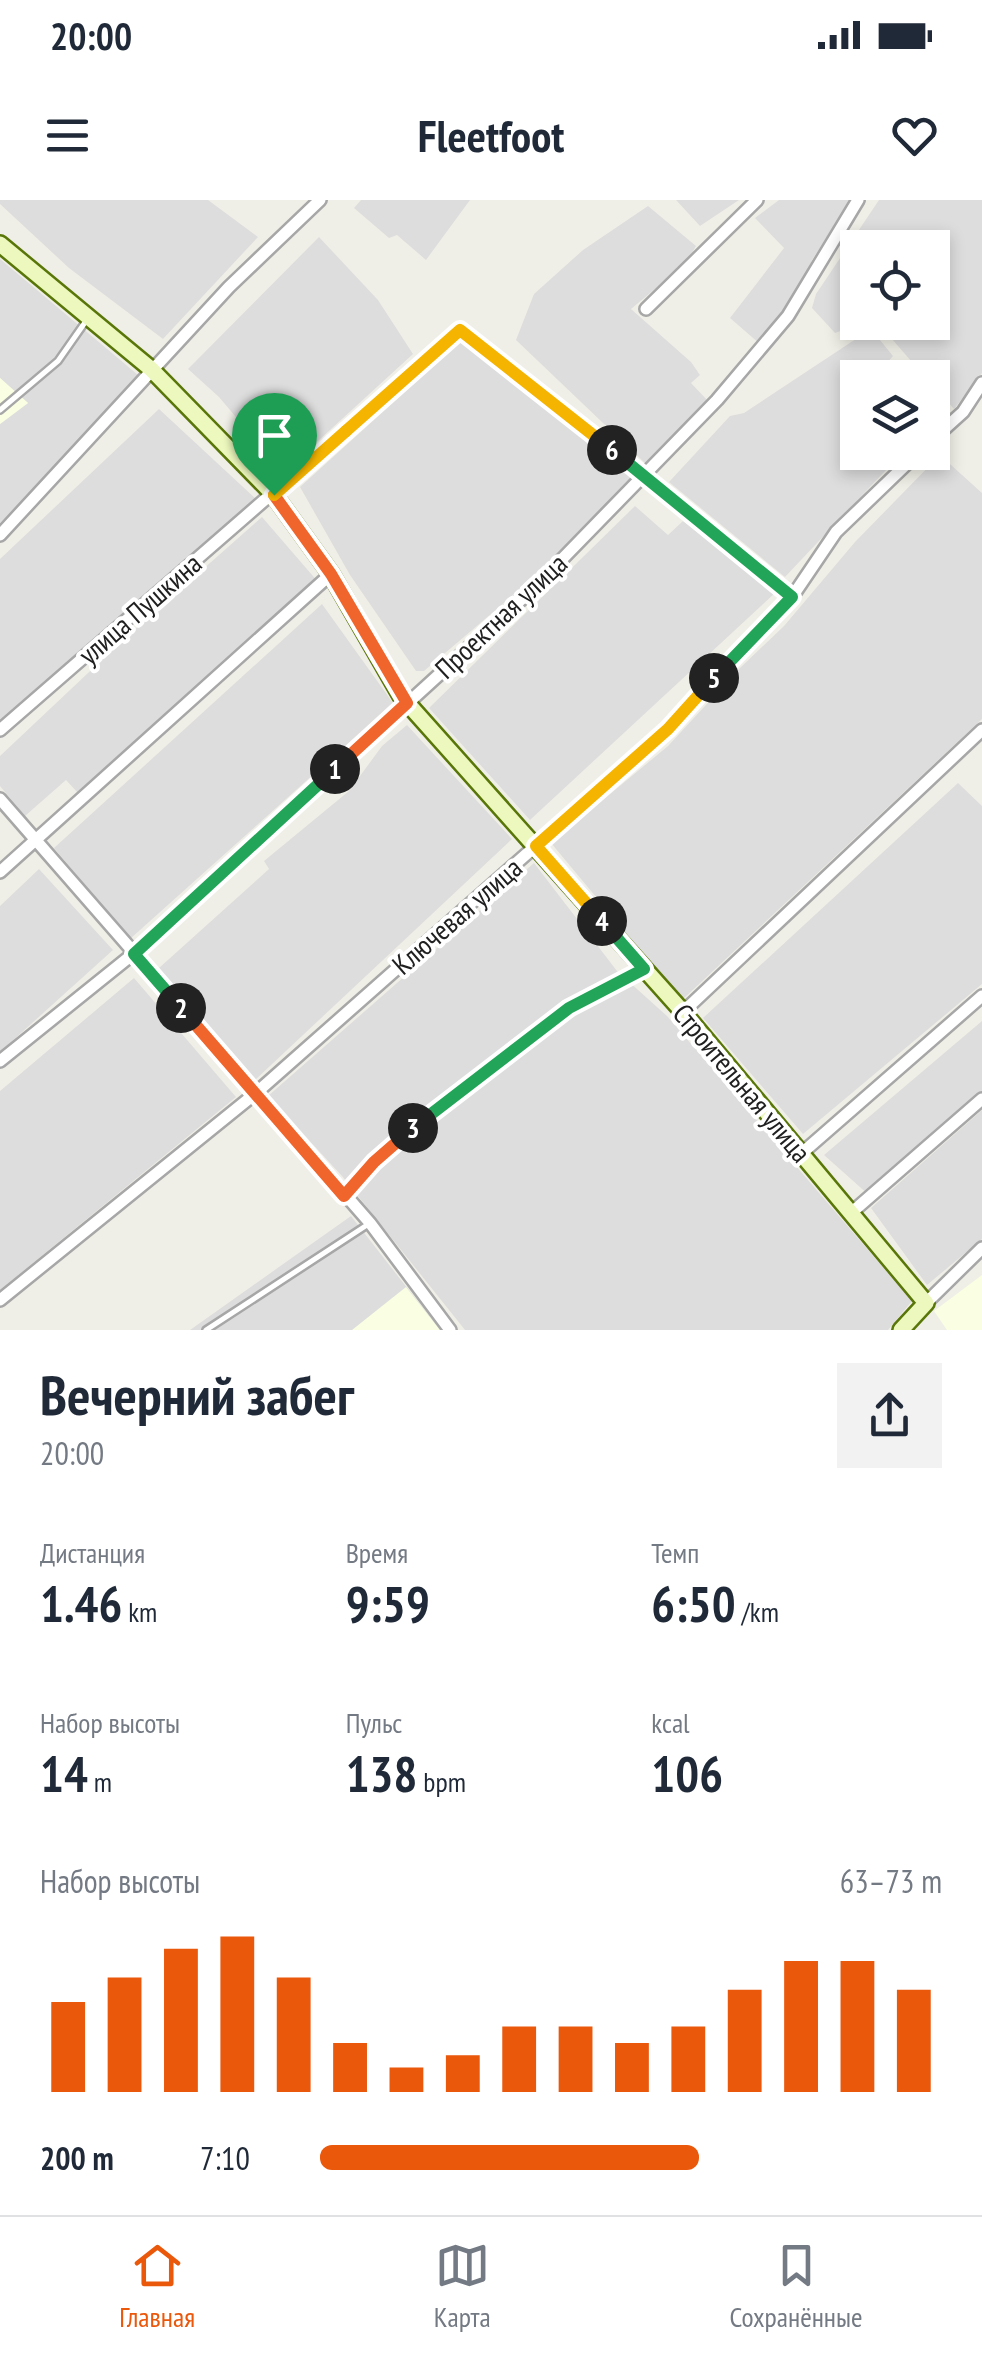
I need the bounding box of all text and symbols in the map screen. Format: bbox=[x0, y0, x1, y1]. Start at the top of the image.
text: 20:00 bbox=[50, 11, 132, 60]
text: Fleetfoot bbox=[418, 106, 564, 164]
icon: menu bbox=[40, 108, 95, 163]
icon: heart bbox=[887, 108, 942, 163]
map controls bbox=[840, 230, 950, 470]
button: locate bbox=[840, 230, 950, 340]
button: layers bbox=[840, 360, 950, 470]
pin bbox=[232, 393, 317, 496]
icon: arrive bbox=[247, 408, 302, 463]
pin: 6 bbox=[587, 425, 637, 475]
text: 6 bbox=[605, 431, 619, 468]
street label: улица Пушкина bbox=[70, 545, 209, 672]
street label: Проектная улица bbox=[427, 545, 575, 686]
pin: 5 bbox=[689, 653, 739, 703]
text: 5 bbox=[707, 659, 721, 696]
pin: 1 bbox=[310, 744, 360, 794]
text: 1 bbox=[328, 750, 342, 787]
street label: Ключевая улица bbox=[384, 849, 529, 982]
pin: 4 bbox=[577, 896, 627, 946]
text: 4 bbox=[595, 902, 609, 939]
pin: 2 bbox=[156, 983, 206, 1033]
text: 2 bbox=[174, 989, 188, 1026]
street label: Строительная улица bbox=[665, 996, 820, 1170]
pin: 3 bbox=[388, 1103, 438, 1153]
text: 3 bbox=[406, 1109, 420, 1146]
text: Вечерний забег bbox=[40, 1359, 354, 1430]
button: share bbox=[837, 1363, 942, 1468]
text: 20:00 bbox=[40, 1432, 104, 1474]
text: Дистанция bbox=[40, 1534, 145, 1571]
text: Время bbox=[346, 1534, 408, 1571]
text: Темп bbox=[651, 1534, 699, 1571]
text: 1.46 bbox=[40, 1571, 122, 1636]
text: 9:59 bbox=[346, 1571, 430, 1636]
text: 6:50 bbox=[651, 1571, 736, 1636]
text: km bbox=[122, 1593, 157, 1630]
text: /km bbox=[736, 1593, 779, 1630]
text: Набор высоты bbox=[40, 1704, 180, 1741]
text: Пульс bbox=[346, 1704, 402, 1741]
text: kcal bbox=[651, 1704, 690, 1741]
text: 14 bbox=[40, 1741, 88, 1806]
text: 138 bbox=[346, 1741, 417, 1806]
text: 106 bbox=[651, 1741, 723, 1806]
text: m bbox=[88, 1763, 112, 1800]
text: bpm bbox=[417, 1763, 466, 1800]
text: Набор высоты bbox=[40, 1860, 200, 1902]
text: 63–73 m bbox=[840, 1860, 942, 1902]
text: 200 m bbox=[40, 2137, 114, 2179]
text: 7:10 bbox=[200, 2137, 250, 2179]
tab: Главная bbox=[119, 2238, 195, 2335]
tab: Карта bbox=[434, 2238, 491, 2335]
tab: Сохранённые bbox=[729, 2238, 863, 2335]

